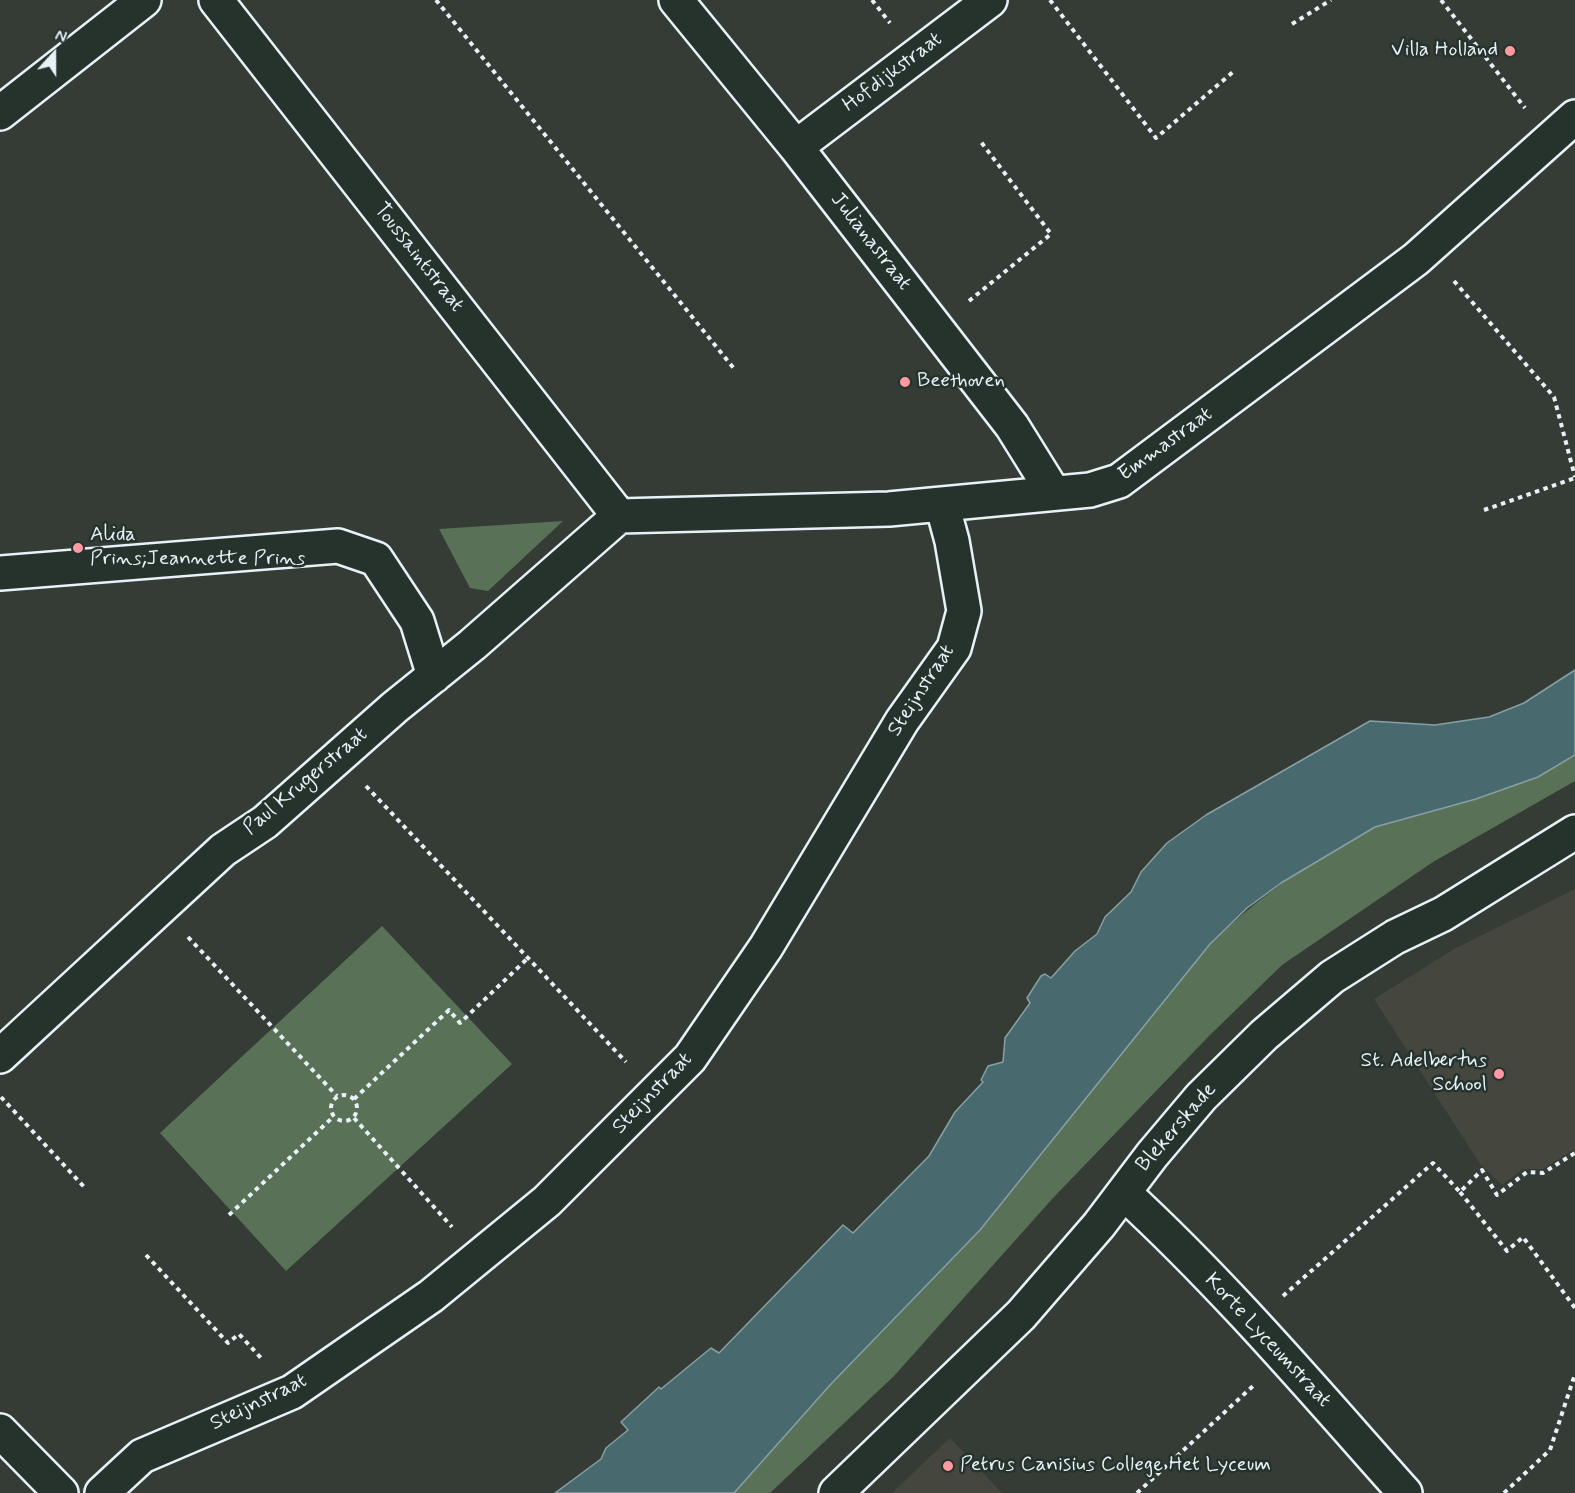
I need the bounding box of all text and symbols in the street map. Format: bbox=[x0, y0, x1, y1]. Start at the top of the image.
north arrow bbox=[24, 24, 84, 84]
text: N bbox=[52, 25, 69, 48]
street label: Hofdijkstraat bbox=[838, 27, 948, 119]
place label: Villa Holland bbox=[1391, 38, 1498, 64]
marker: Villa Holland bbox=[1503, 44, 1517, 58]
street label: Julianastraat bbox=[824, 188, 916, 296]
street label: Toussaintstraat bbox=[368, 198, 468, 318]
place label: Beethoven bbox=[917, 369, 1005, 395]
marker: Beethoven bbox=[898, 375, 912, 389]
street label: Emmastraat bbox=[1114, 402, 1218, 488]
place label: Alida Prins;Jeannette Prins bbox=[90, 523, 305, 573]
marker: Alida Prins;Jeannette Prins bbox=[71, 541, 85, 555]
street label: Steijnstraat bbox=[883, 640, 961, 742]
street label: Paul Krugerstraat bbox=[239, 723, 373, 841]
street label: Steijnstraat bbox=[608, 1048, 698, 1140]
place label: St. Adelbertus School bbox=[1361, 1049, 1487, 1099]
marker: St. Adelbertus School bbox=[1492, 1067, 1506, 1081]
street label: Blekerskade bbox=[1131, 1078, 1223, 1178]
street label: Korte Lyceumstraat bbox=[1198, 1269, 1336, 1413]
street label: Steijnstraat bbox=[207, 1369, 311, 1437]
place label: Petrus Canisius College Het Lyceum bbox=[960, 1453, 1271, 1479]
marker: Petrus Canisius College Het Lyceum bbox=[941, 1459, 955, 1473]

